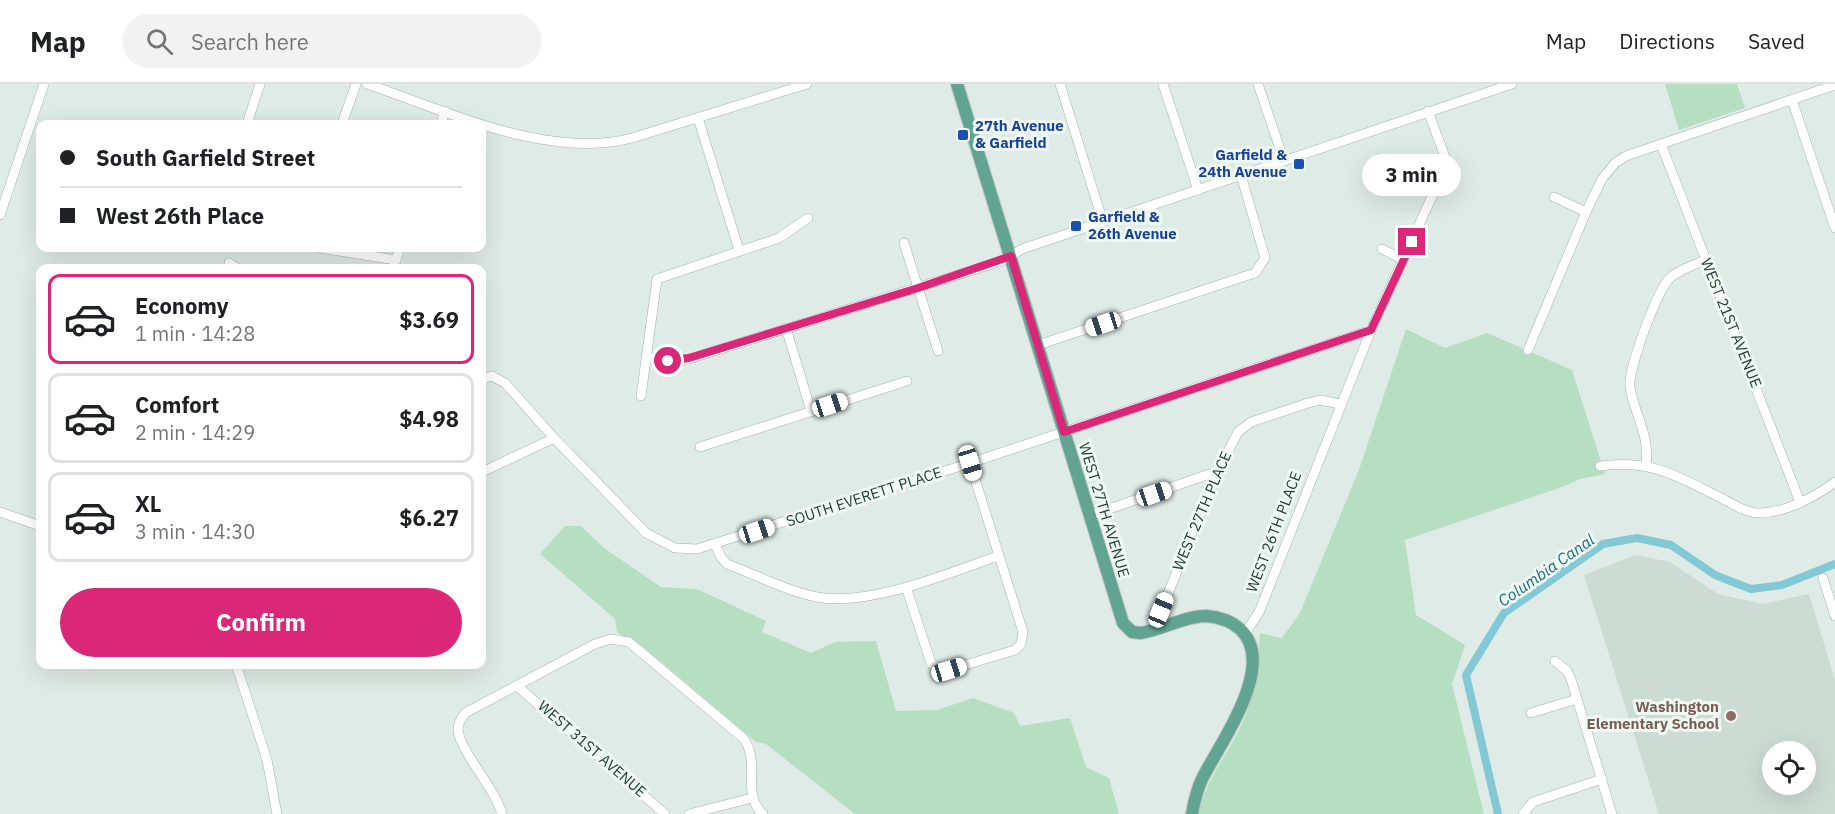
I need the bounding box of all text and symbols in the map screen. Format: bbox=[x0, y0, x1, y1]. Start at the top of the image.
search box bbox=[122, 14, 542, 68]
text: Map bbox=[30, 23, 86, 60]
icon: search bbox=[143, 25, 176, 58]
text: Search here bbox=[191, 27, 309, 56]
text: Map bbox=[1546, 27, 1586, 55]
text: Directions bbox=[1619, 27, 1715, 55]
text: Saved bbox=[1748, 27, 1805, 55]
place label: 27th Avenue & Garfield bbox=[975, 116, 1064, 152]
marker: 27th Avenue & Garfield bbox=[956, 128, 970, 142]
text: South Garfield Street bbox=[96, 143, 315, 172]
place label: Garfield & 24th Avenue bbox=[1198, 145, 1287, 181]
callout: 3 min bbox=[1362, 155, 1462, 197]
marker: Garfield & 24th Avenue bbox=[1292, 157, 1306, 171]
text: 3 min bbox=[1385, 161, 1438, 188]
text: West 26th Place bbox=[96, 201, 264, 230]
place label: Garfield & 26th Avenue bbox=[1088, 207, 1177, 243]
marker: Garfield & 26th Avenue bbox=[1069, 219, 1083, 233]
route end bbox=[1398, 228, 1425, 255]
street label: WEST 21ST AVENUE bbox=[1697, 255, 1766, 390]
text: Economy bbox=[135, 291, 229, 320]
icon: car bbox=[63, 292, 117, 346]
text: $3.69 bbox=[399, 305, 459, 334]
car bbox=[1083, 310, 1123, 338]
text: 1 min · 14:28 bbox=[135, 320, 255, 347]
route start bbox=[654, 347, 681, 374]
text: Comfort bbox=[135, 390, 219, 419]
icon: car bbox=[63, 391, 117, 445]
car bbox=[810, 391, 850, 419]
text: $4.98 bbox=[399, 404, 459, 433]
text: 2 min · 14:29 bbox=[135, 419, 255, 446]
street label: WEST 27TH AVENUE bbox=[1075, 440, 1134, 580]
car bbox=[956, 443, 984, 483]
street label: WEST 27TH PLACE bbox=[1168, 448, 1235, 573]
street label: SOUTH EVERETT PLACE bbox=[784, 462, 944, 531]
street label: WEST 26TH PLACE bbox=[1242, 469, 1305, 595]
car bbox=[1134, 480, 1174, 508]
text: XL bbox=[135, 489, 161, 518]
icon: car bbox=[63, 490, 117, 544]
text: $6.27 bbox=[399, 503, 459, 532]
car bbox=[737, 517, 777, 545]
text: 3 min · 14:30 bbox=[135, 518, 255, 545]
water label: Columbia Canal bbox=[1494, 529, 1599, 611]
button: Confirm bbox=[60, 588, 462, 657]
car bbox=[1146, 590, 1176, 630]
car bbox=[929, 656, 969, 684]
street label: WEST 31ST AVENUE bbox=[534, 696, 651, 801]
place label: Washington Elementary School bbox=[1587, 697, 1719, 733]
marker: Washington Elementary School bbox=[1724, 709, 1738, 723]
map controls bbox=[1762, 741, 1816, 795]
button: locate bbox=[1762, 741, 1816, 795]

